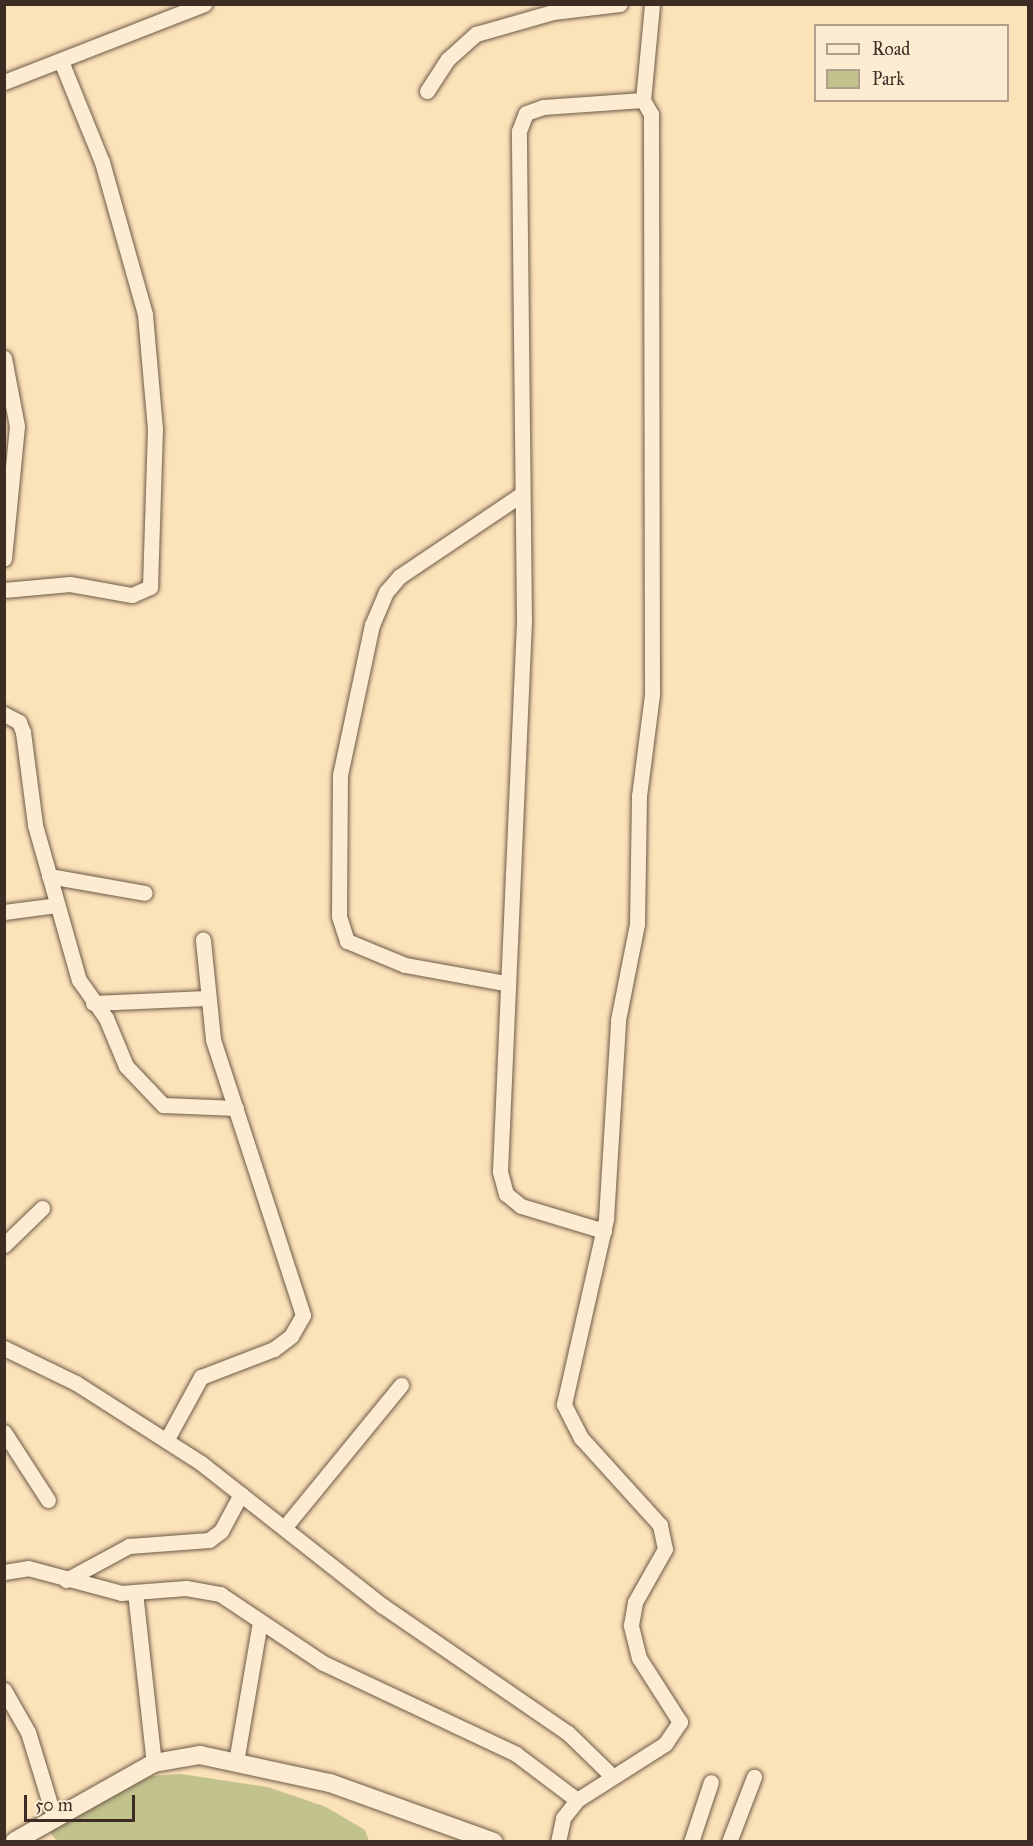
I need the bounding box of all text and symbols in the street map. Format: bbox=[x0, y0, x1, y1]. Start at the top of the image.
legend bbox=[814, 24, 1009, 102]
text: Road bbox=[872, 38, 910, 60]
text: Park bbox=[872, 68, 905, 90]
scale bar bbox=[27, 1783, 138, 1821]
text: 50 m bbox=[35, 1794, 73, 1816]

